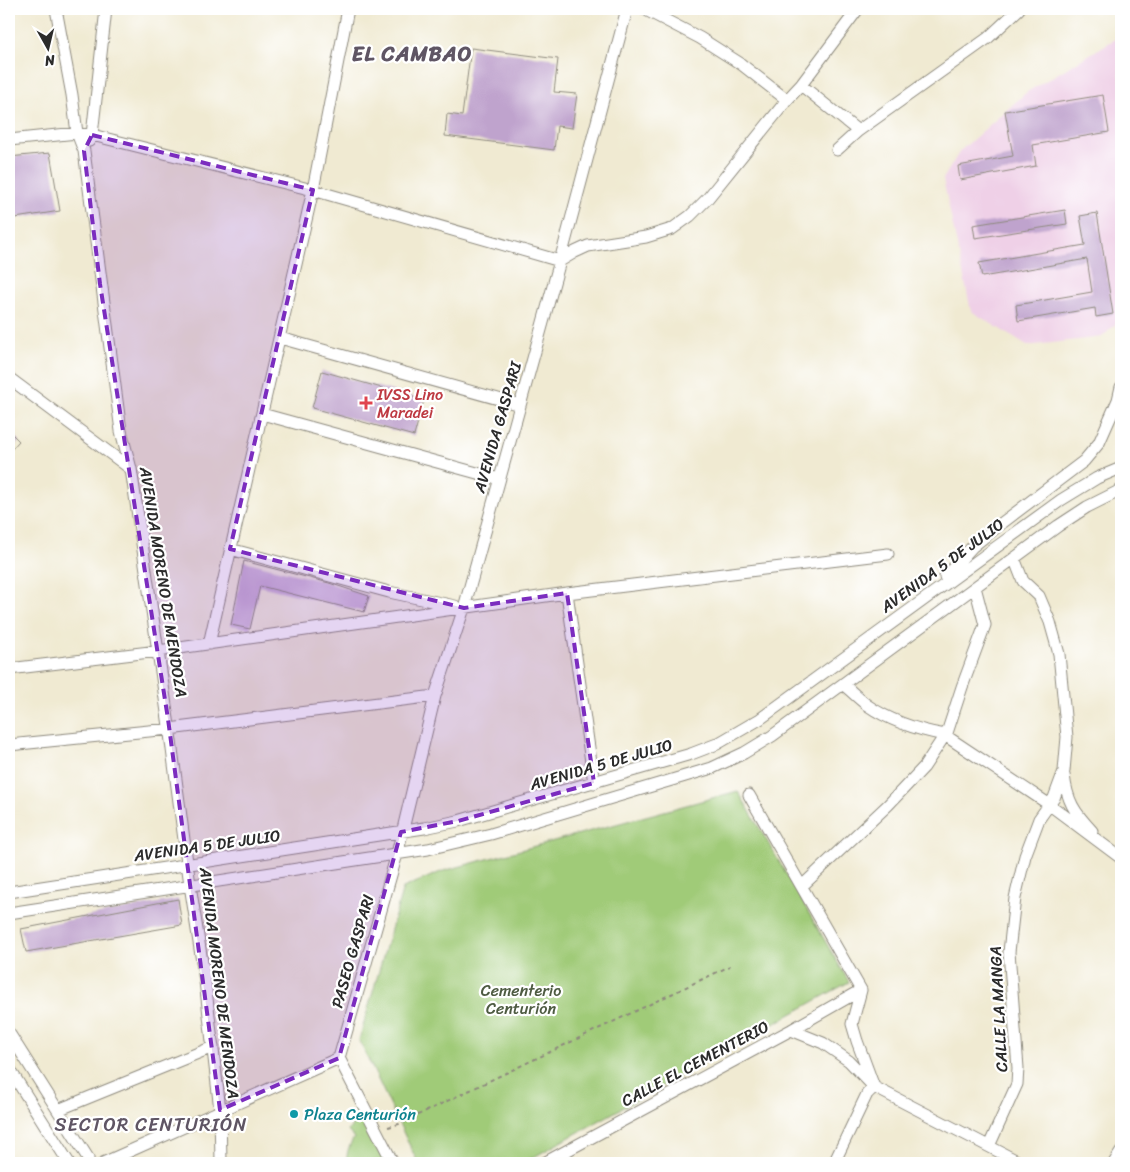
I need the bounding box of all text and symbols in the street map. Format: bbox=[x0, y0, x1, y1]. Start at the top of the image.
north arrow bbox=[22, 22, 72, 72]
district label: EL CAMBAO bbox=[352, 35, 472, 73]
text: N bbox=[43, 47, 57, 73]
street label: AVENIDA GASPARI bbox=[465, 357, 531, 497]
place label: IVSS Lino Maradei bbox=[376, 380, 443, 427]
marker: IVSS Lino Maradei bbox=[359, 396, 373, 410]
street label: AVENIDA MORENO DE MENDOZA bbox=[131, 464, 196, 699]
street label: AVENIDA 5 DE JULIO bbox=[873, 510, 1011, 621]
street label: AVENIDA 5 DE JULIO bbox=[525, 730, 676, 799]
street label: AVENIDA 5 DE JULIO bbox=[131, 821, 282, 870]
street label: AVENIDA MORENO DE MENDOZA bbox=[191, 865, 248, 1100]
street label: PASEO GASPARI bbox=[322, 891, 383, 1011]
street label: CALLE LA MANGA bbox=[981, 945, 1016, 1073]
park label: Cementerio Centurión bbox=[481, 976, 561, 1023]
street label: CALLE EL CEMENTERIO bbox=[616, 1012, 774, 1115]
place label: Plaza Centurión bbox=[304, 1100, 416, 1129]
district label: SECTOR CENTURIÓN bbox=[55, 1108, 247, 1141]
marker: Plaza Centurión bbox=[288, 1108, 300, 1120]

